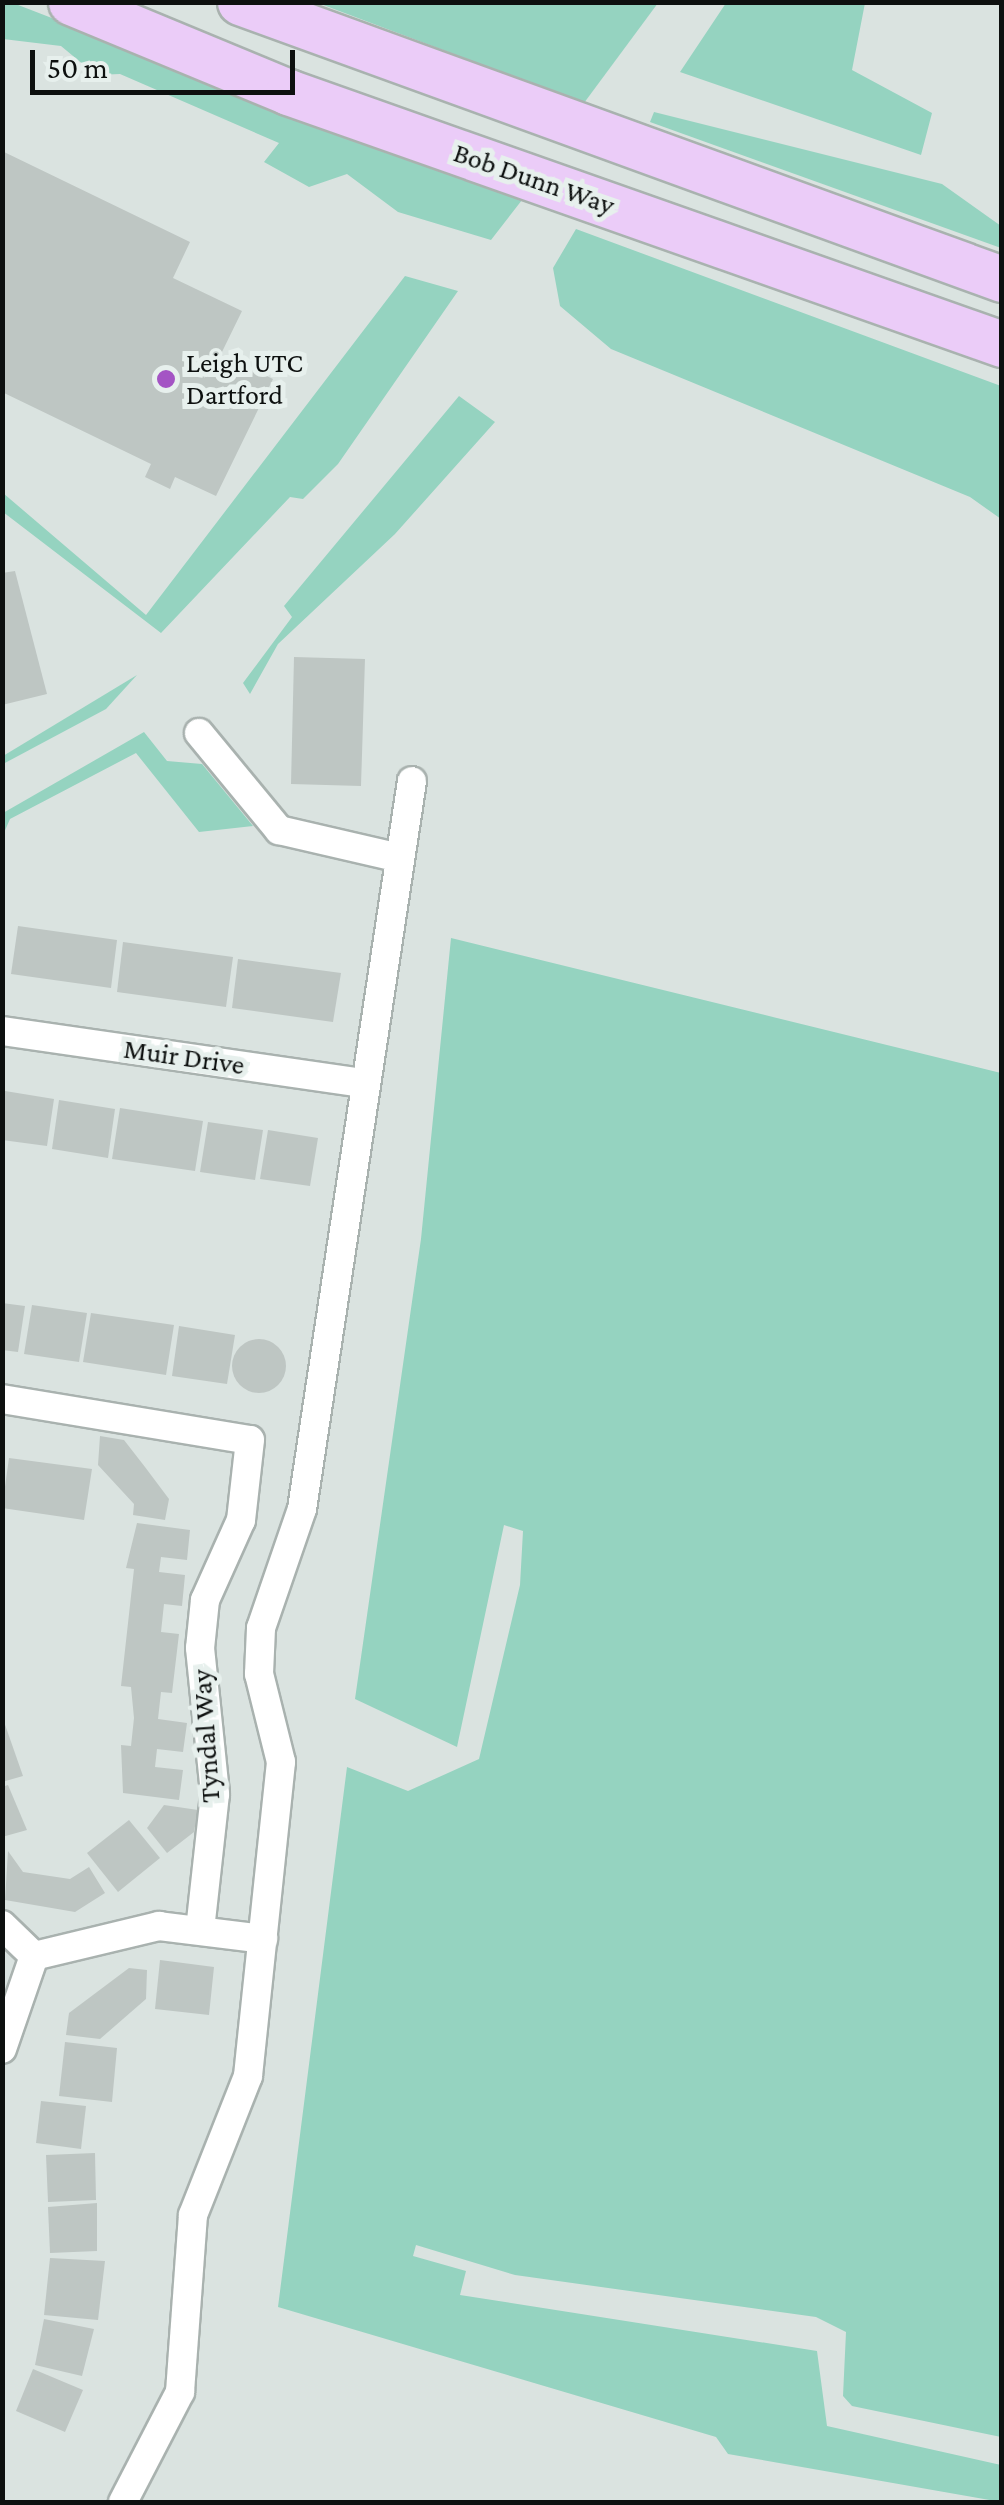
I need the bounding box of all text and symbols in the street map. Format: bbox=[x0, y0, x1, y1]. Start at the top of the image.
scale bar bbox=[35, 30, 300, 92]
text: 50 m bbox=[47, 51, 108, 84]
street label: Bob Dunn Way bbox=[449, 136, 619, 222]
place label: Leigh UTC Dartford bbox=[186, 346, 303, 412]
marker: Leigh UTC Dartford bbox=[155, 368, 177, 390]
street label: Muir Drive bbox=[121, 1032, 247, 1082]
street label: Tyndal Way bbox=[185, 1668, 227, 1804]

